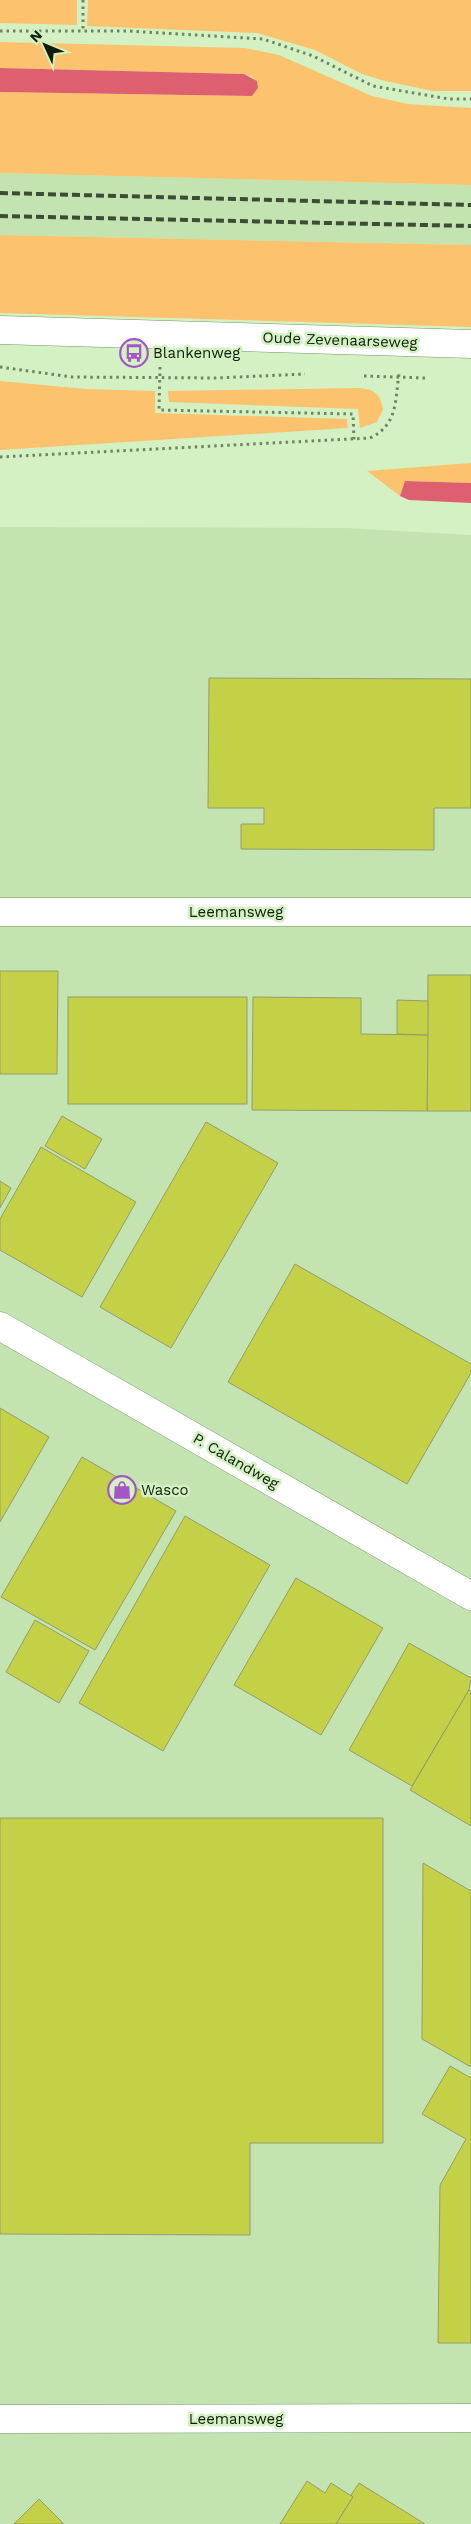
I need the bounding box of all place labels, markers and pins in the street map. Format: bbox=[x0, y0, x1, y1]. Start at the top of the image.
bus stop icon: Blankenweg bbox=[119, 338, 149, 368]
place label: Blankenweg bbox=[153, 344, 240, 362]
shop icon: Wasco bbox=[107, 1475, 137, 1505]
place label: Wasco bbox=[141, 1481, 189, 1499]

